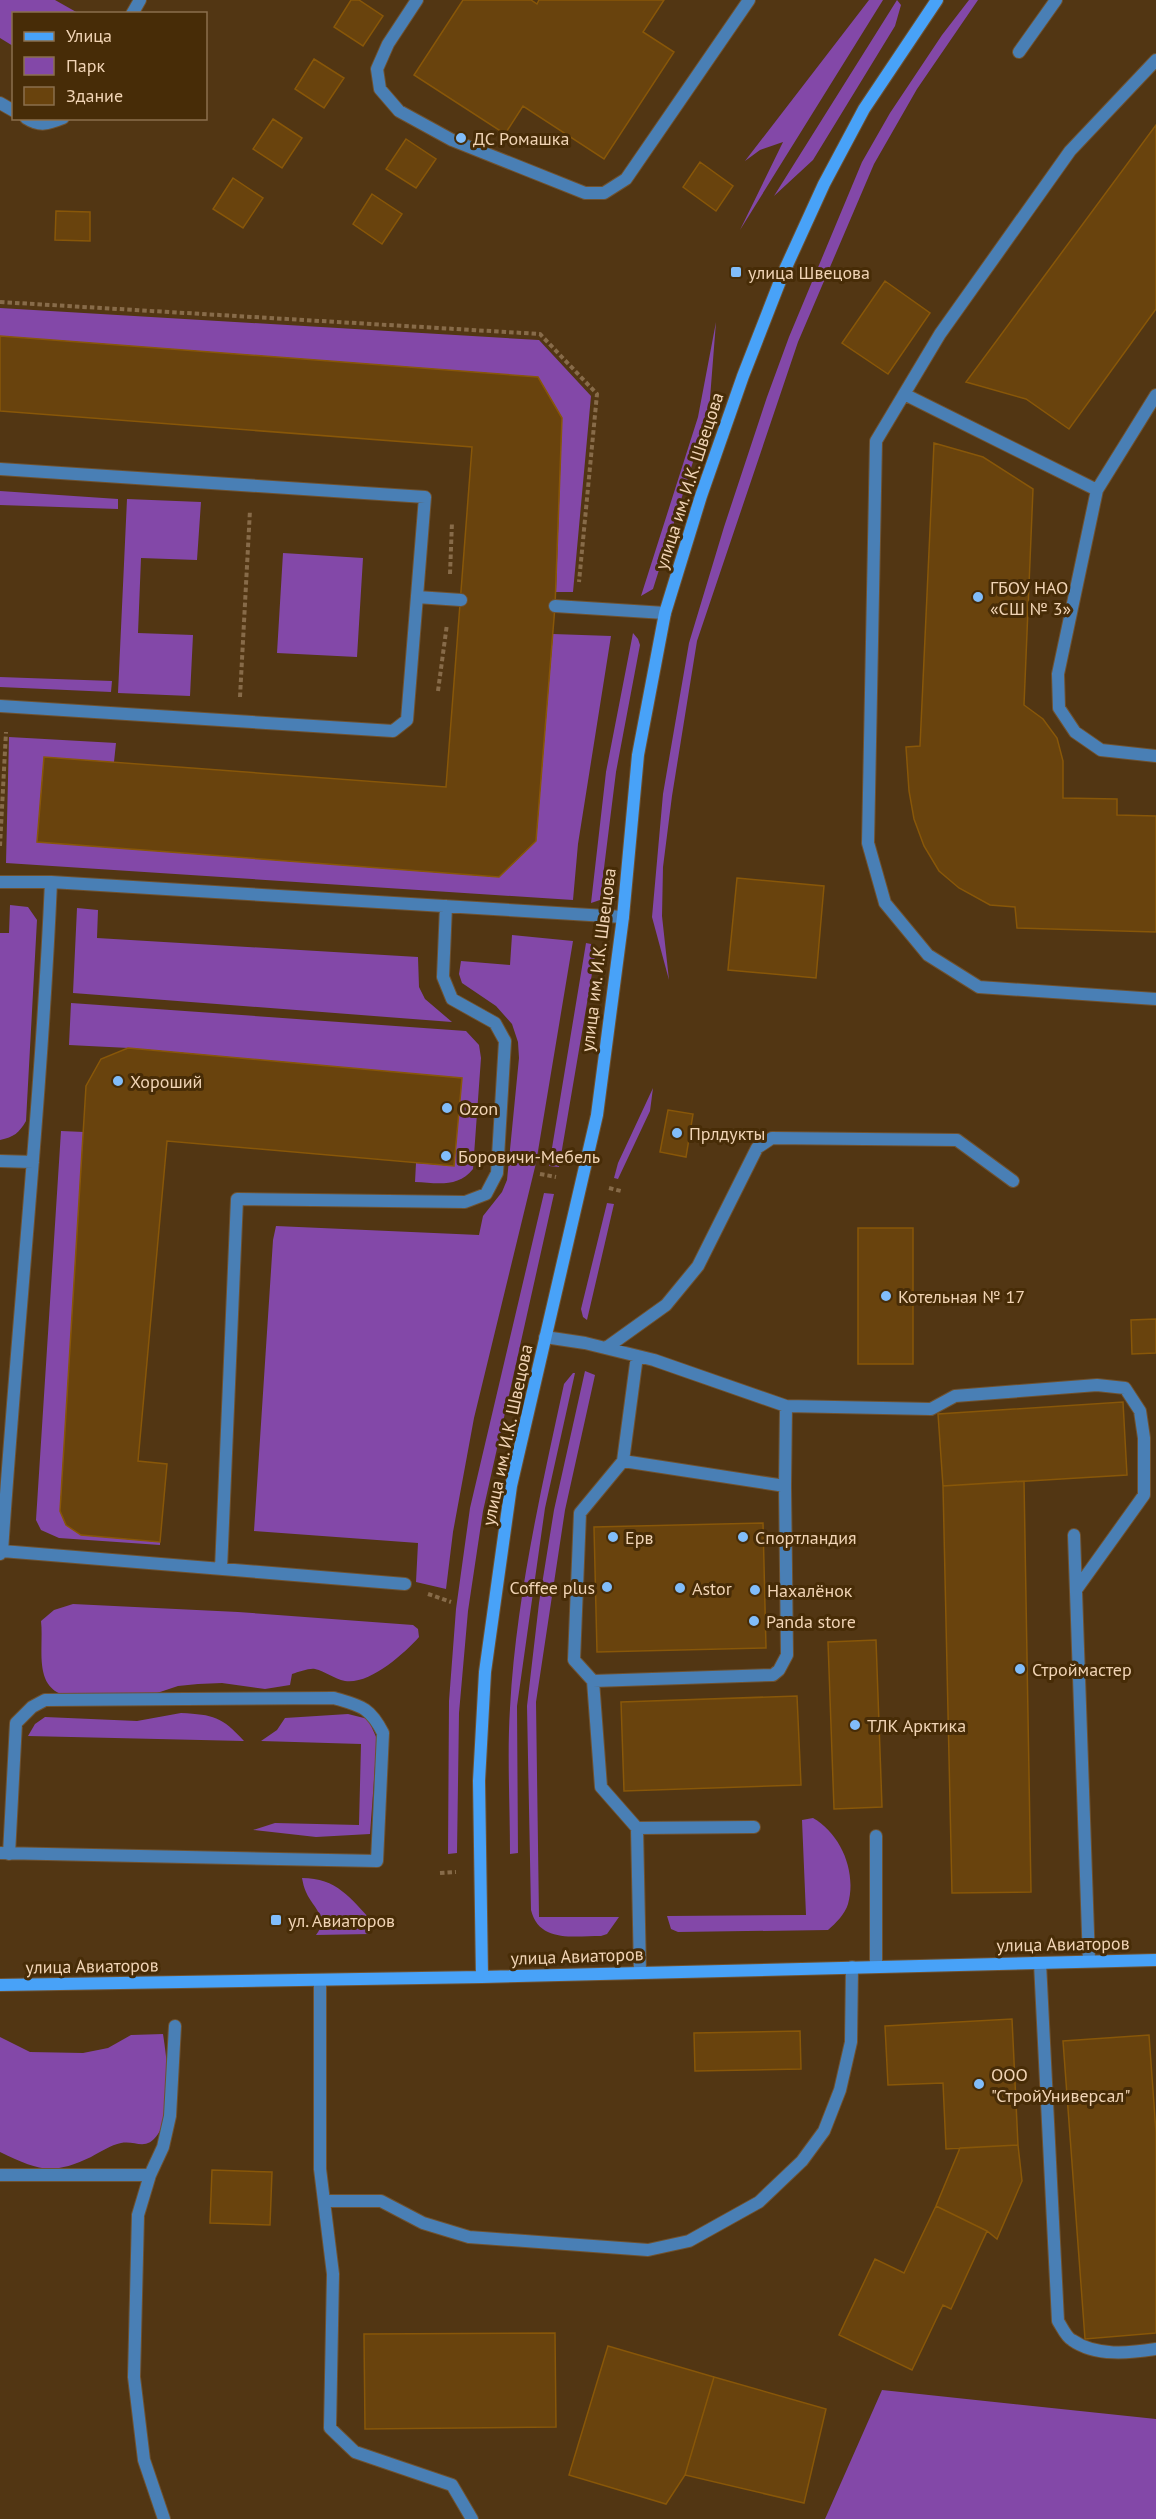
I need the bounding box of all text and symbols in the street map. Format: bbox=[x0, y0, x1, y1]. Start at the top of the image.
legend bbox=[12, 12, 207, 120]
text: Улица bbox=[66, 24, 112, 47]
text: Парк bbox=[66, 54, 106, 77]
text: Здание bbox=[66, 84, 123, 107]
place label: ДС Ромашка bbox=[473, 127, 569, 150]
marker: ДС Ромашка bbox=[454, 131, 468, 145]
place label: улица Швецова bbox=[748, 261, 870, 284]
marker: улица Швецова bbox=[729, 265, 743, 279]
street label: улица им. И.К. Швецова bbox=[649, 389, 729, 573]
place label: ГБОУ НАО «СШ № 3» bbox=[990, 576, 1071, 620]
marker: ГБОУ НАО «СШ № 3» bbox=[971, 590, 985, 604]
street label: улица им. И.К. Швецова bbox=[575, 867, 621, 1053]
place label: Хороший bbox=[130, 1070, 202, 1093]
marker: Хороший bbox=[111, 1074, 125, 1088]
place label: Ozon bbox=[459, 1097, 498, 1120]
marker: Ozon bbox=[440, 1101, 454, 1115]
place label: Прлдукты bbox=[689, 1122, 765, 1145]
marker: Прлдукты bbox=[670, 1126, 684, 1140]
place label: Боровичи-Мебель bbox=[458, 1145, 600, 1168]
marker: Боровичи-Мебель bbox=[439, 1149, 453, 1163]
place label: Котельная № 17 bbox=[898, 1285, 1025, 1308]
marker: Котельная № 17 bbox=[879, 1289, 893, 1303]
street label: улица им. И.К. Швецова bbox=[477, 1342, 537, 1528]
place label: Ерв bbox=[625, 1526, 653, 1549]
place label: Спортландия bbox=[755, 1526, 857, 1549]
marker: Ерв bbox=[606, 1530, 620, 1544]
marker: Спортландия bbox=[736, 1530, 750, 1544]
place label: Coffee plus bbox=[509, 1576, 595, 1599]
place label: Astor bbox=[692, 1577, 732, 1600]
place label: Нахалёнок bbox=[767, 1579, 853, 1602]
marker: Coffee plus bbox=[600, 1580, 614, 1594]
marker: Astor bbox=[673, 1581, 687, 1595]
marker: Нахалёнок bbox=[748, 1583, 762, 1597]
place label: Panda store bbox=[766, 1610, 856, 1633]
marker: Panda store bbox=[747, 1614, 761, 1628]
place label: Строймастер bbox=[1032, 1658, 1132, 1681]
marker: Строймастер bbox=[1013, 1662, 1027, 1676]
place label: ТЛК Арктика bbox=[867, 1714, 966, 1737]
marker: ТЛК Арктика bbox=[848, 1718, 862, 1732]
place label: ул. Авиаторов bbox=[288, 1909, 395, 1932]
marker: ул. Авиаторов bbox=[269, 1913, 283, 1927]
street label: улица Авиаторов bbox=[996, 1931, 1130, 1957]
street label: улица Авиаторов bbox=[510, 1942, 644, 1970]
street label: улица Авиаторов bbox=[25, 1953, 159, 1979]
place label: ООО "СтройУниверсал" bbox=[991, 2063, 1130, 2107]
marker: ООО "СтройУниверсал" bbox=[972, 2077, 986, 2091]

